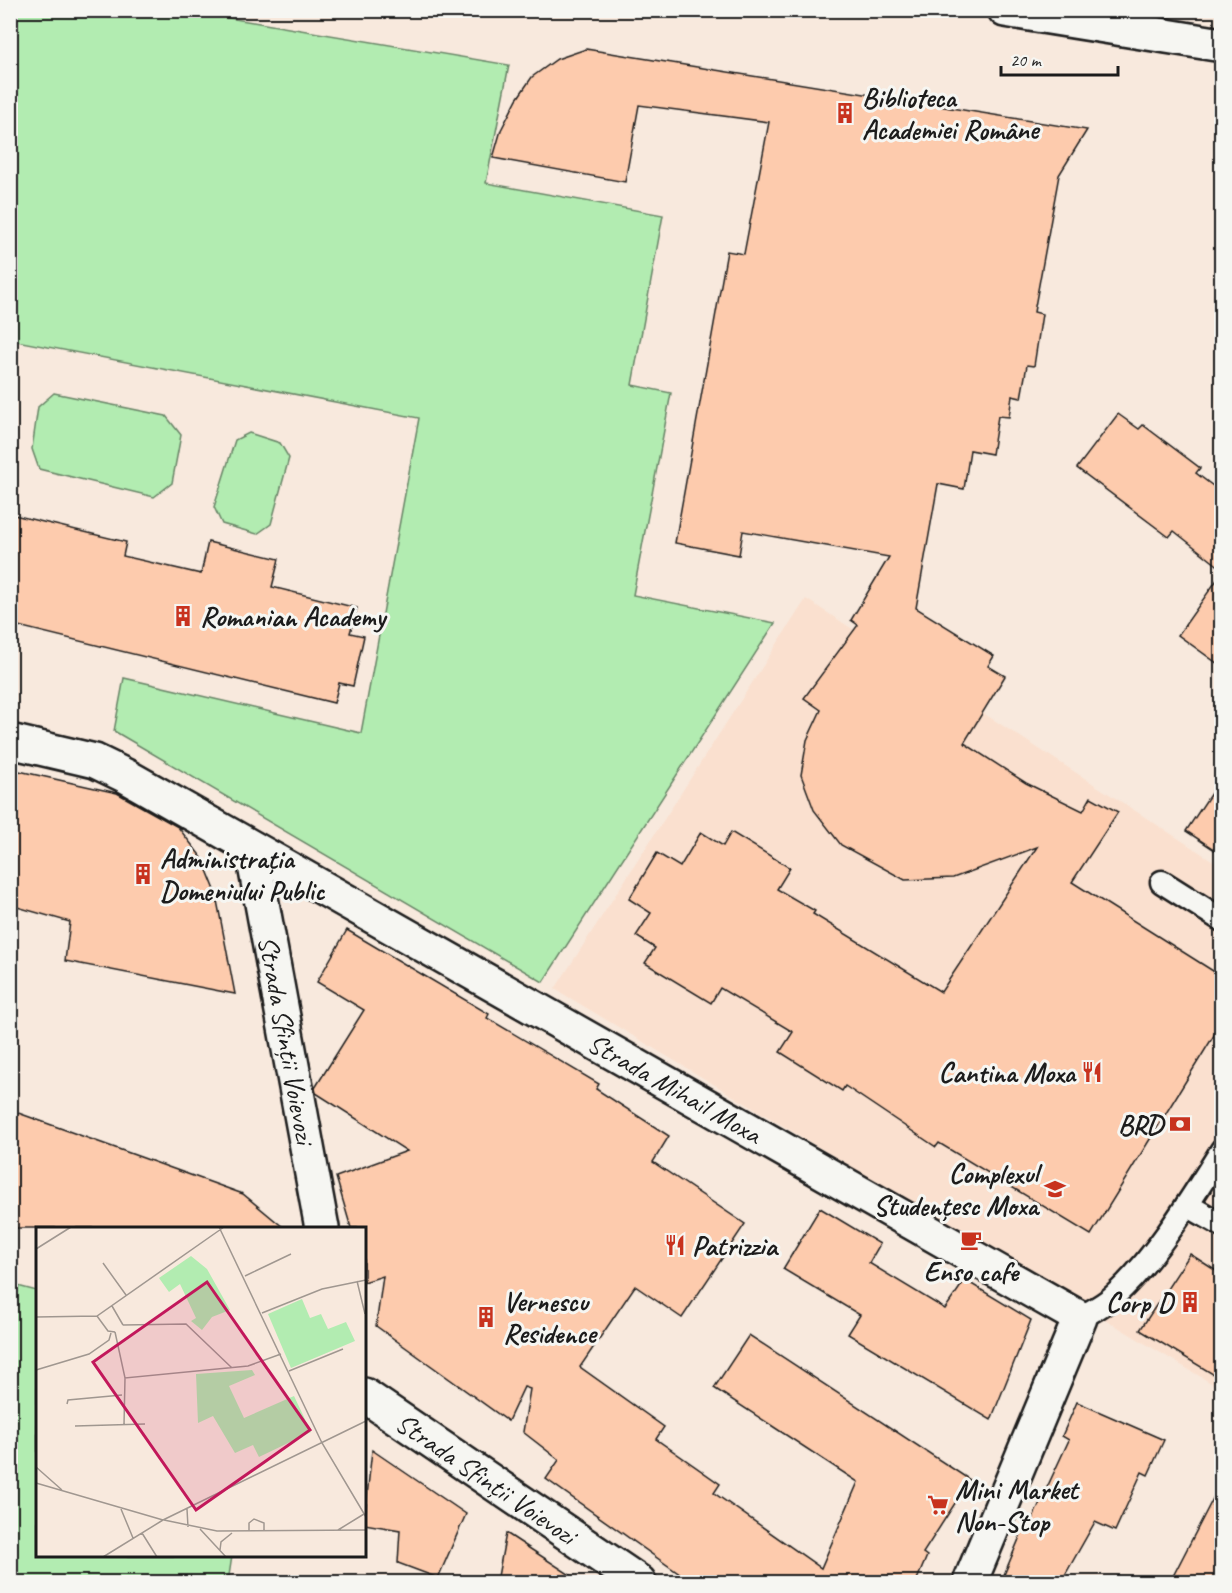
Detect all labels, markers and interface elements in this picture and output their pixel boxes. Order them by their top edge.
scale bar [1001,39,1118,77]
text: 20 m [1010,49,1043,71]
place label: Biblioteca Academiei Române [862,80,1041,147]
building icon: Biblioteca Academiei Române [833,101,857,125]
place label: Romanian Academy [200,599,387,634]
building icon: Romanian Academy [171,604,195,628]
place label: Administrația Domeniului Public [160,841,326,908]
building icon: Administrația Domeniului Public [131,862,155,886]
street label: Strada Sfinții Voievozi [251,933,324,1150]
street label: Strada Mihail Moxa [582,1025,769,1152]
place label: Cantina Moxa [939,1055,1078,1090]
restaurant icon: Cantina Moxa [1080,1060,1104,1084]
place label: BRD [1118,1107,1167,1142]
bank icon: BRD [1168,1112,1192,1136]
place label: Complexul Studențesc Moxa [873,1156,1043,1223]
school or university icon: Complexul Studențesc Moxa [1043,1177,1067,1201]
inset map [36,1227,366,1557]
place label: Patrizzia [692,1228,779,1263]
cafe icon: Enso cafe [959,1228,983,1252]
restaurant icon: Patrizzia [663,1233,687,1257]
place label: Enso cafe [924,1254,1021,1289]
place label: Vernescu Residence [503,1284,598,1351]
place label: Corp D [1106,1285,1176,1320]
building icon: Corp D [1178,1290,1202,1314]
building icon: Vernescu Residence [474,1305,498,1329]
street label: Strada Sfinții Voievozi [389,1404,587,1554]
place label: Mini Market Non-Stop [955,1472,1080,1539]
supermarket icon: Mini Market Non-Stop [926,1493,950,1517]

